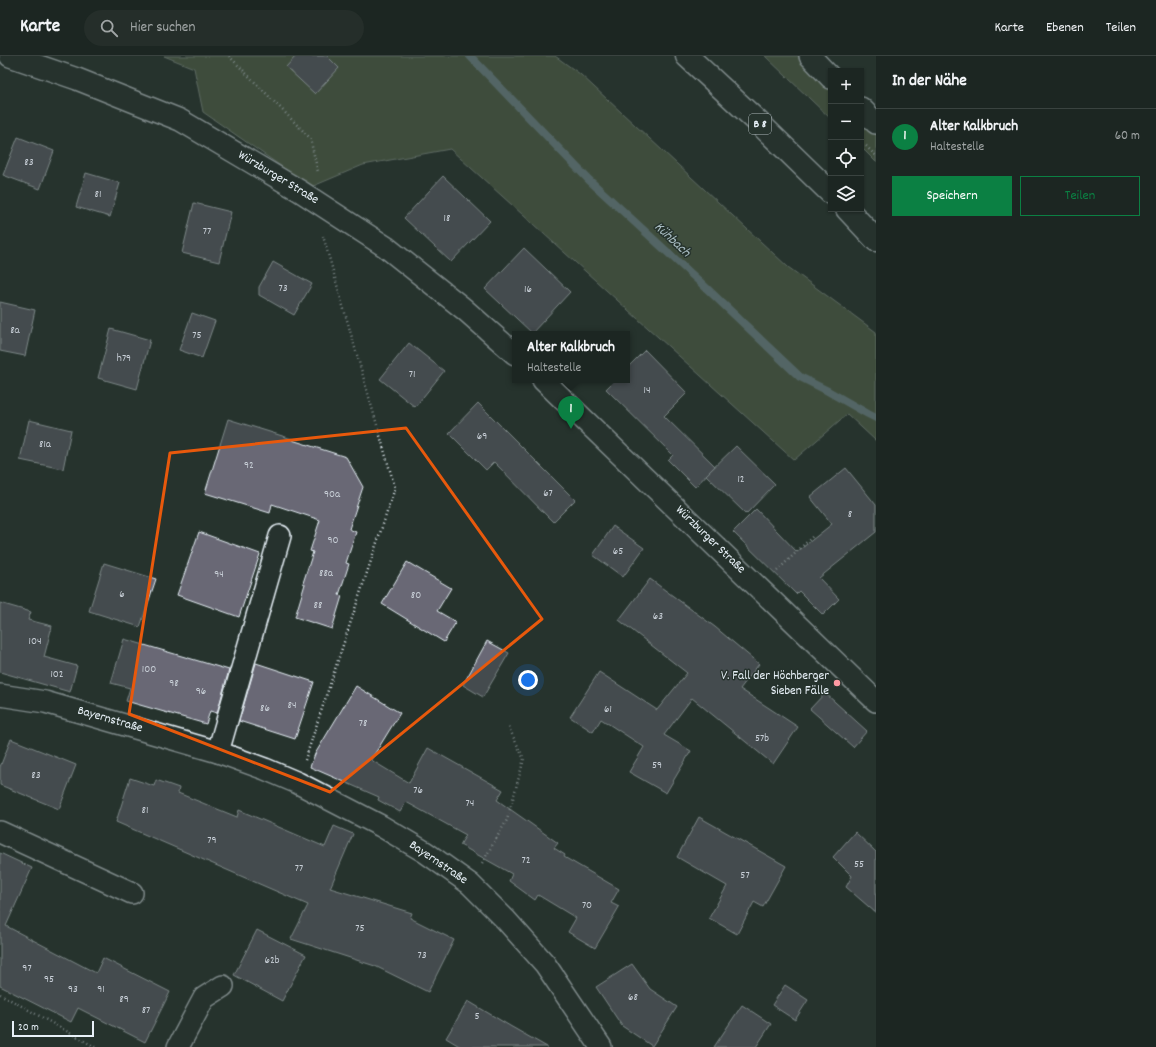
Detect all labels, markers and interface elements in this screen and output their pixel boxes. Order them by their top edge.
search box [84,10,364,46]
text: Karte [20,14,60,41]
icon: search [98,17,120,39]
text: Hier suchen [130,17,195,39]
text: Karte [994,18,1024,38]
text: Ebenen [1046,18,1084,38]
text: Teilen [1106,18,1136,38]
map controls [828,68,864,212]
button: + [828,68,864,104]
text: In der Nähe [892,70,967,94]
button: − [828,104,864,140]
road number: B 8 [749,114,771,134]
text: Alter Kalkbruch [930,116,1018,138]
text: 1 [904,127,906,146]
text: 60 m [1115,127,1140,146]
text: Haltestelle [930,138,984,157]
button: locate [828,140,864,176]
street label: Würzburger Straße [234,146,322,210]
house number: 83 [24,155,34,171]
button: layers [828,176,864,212]
button: Speichern [892,176,1012,216]
button: Teilen [1020,176,1140,216]
house number: 81 [95,187,101,203]
house number: 18 [444,211,450,227]
water label: Kühbach [649,218,695,263]
house number: 77 [203,224,211,240]
house number: 73 [278,281,288,297]
house number: 16 [524,282,532,298]
house number: 8a [10,323,21,339]
house number: 75 [192,328,202,344]
popup [512,331,630,383]
text: Alter Kalkbruch [527,337,615,359]
house number: h79 [117,351,131,367]
text: Haltestelle [527,359,581,378]
house number: 71 [409,367,415,383]
house number: 14 [644,383,650,399]
pin: 1 [558,396,584,429]
house number: 69 [477,429,487,445]
house number: 81a [39,437,52,453]
house number: 92 [244,458,254,474]
house number: 12 [737,472,745,488]
house number: 67 [543,486,553,502]
house number: 90a [324,487,341,503]
street label: Würzburger Straße [671,501,750,579]
house number: 8 [848,507,852,523]
house number: 90 [327,533,339,549]
house number: 65 [613,544,623,560]
house number: 88a [319,566,334,582]
house number: 94 [214,567,224,583]
house number: 6 [119,587,125,603]
house number: 80 [411,588,421,604]
house number: 88 [314,598,322,614]
house number: 63 [653,609,663,625]
house number: 104 [29,634,41,650]
house number: 100 [142,662,156,678]
house number: 102 [50,667,64,683]
place label: V. Fall der Höchberger Sieben Fälle [721,667,829,701]
your location [518,670,538,690]
house number: 98 [169,676,179,692]
marker: V. Fall der Höchberger Sieben Fälle [832,678,842,688]
house number: 96 [196,684,206,700]
house number: 84 [288,698,296,714]
house number: 86 [260,701,270,717]
street label: Bayernstraße [75,702,145,738]
house number: 61 [604,702,612,718]
house number: 78 [359,716,367,732]
house number: 57b [755,731,769,747]
house number: 59 [652,758,662,774]
house number: 83 [31,768,41,784]
house number: 76 [413,783,423,799]
house number: 74 [466,796,474,812]
house number: 81 [142,803,148,819]
house number: 79 [207,833,217,849]
street label: Bayernstraße [405,836,471,890]
house number: 72 [521,853,531,869]
house number: 55 [854,857,864,873]
house number: 77 [295,861,303,877]
house number: 57 [740,868,750,884]
house number: 70 [582,898,592,914]
house number: 75 [355,921,365,937]
house number: 73 [417,948,427,964]
house number: 62b [265,953,280,969]
house number: 97 [22,961,32,977]
house number: 95 [44,972,54,988]
house number: 93 [68,982,78,998]
house number: 91 [97,982,105,998]
house number: 68 [628,990,638,1006]
house number: 89 [119,992,129,1008]
house number: 87 [142,1003,150,1019]
house number: 5 [474,1009,480,1025]
scale bar [12,1019,94,1038]
text: 20 m [18,1020,39,1036]

